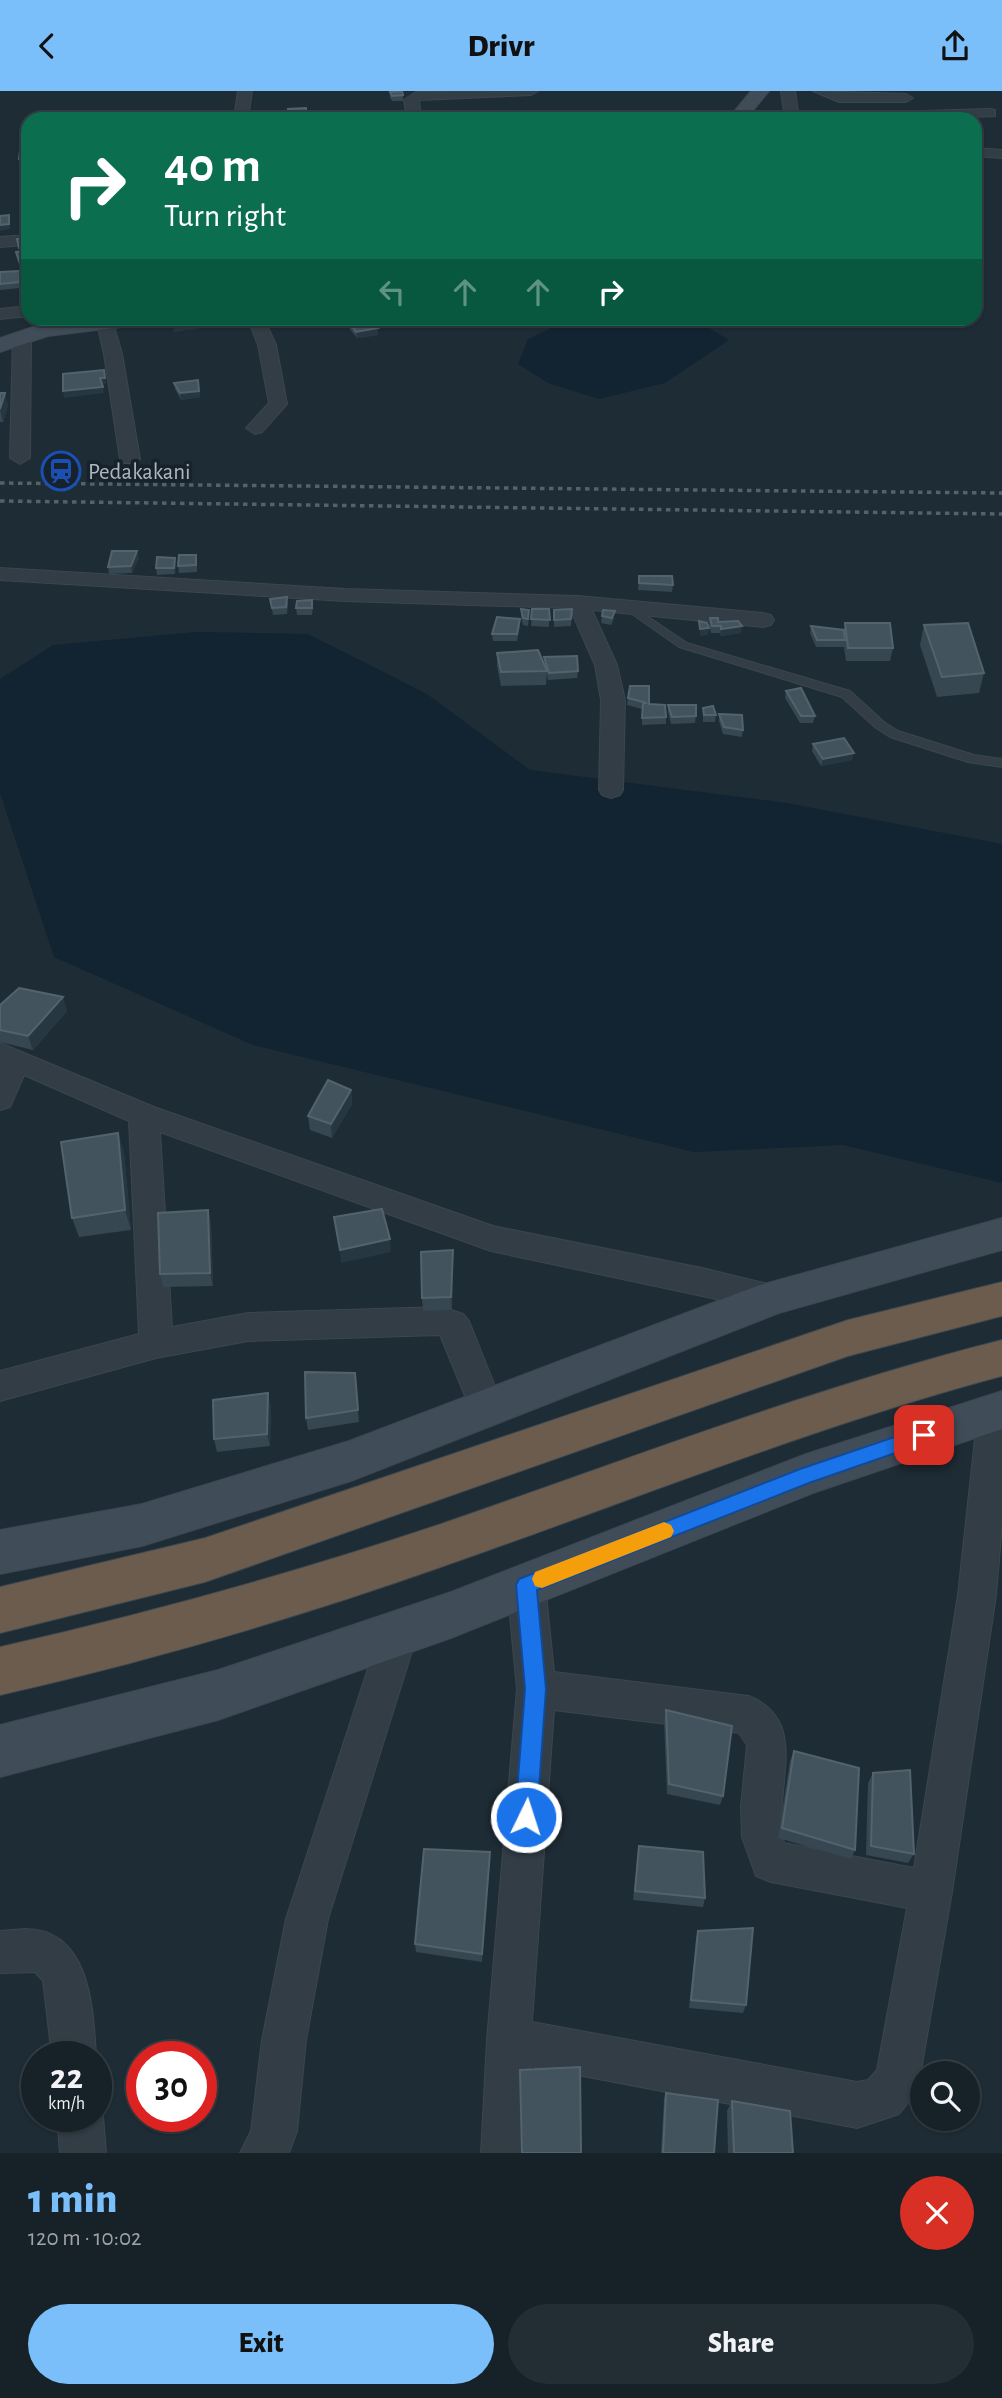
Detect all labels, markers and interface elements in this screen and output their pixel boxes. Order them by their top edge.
icon: back [28,27,66,65]
icon: share [936,27,974,65]
text: Drivr [467,30,535,62]
icon: right [49,140,140,231]
text: 40 m [164,142,261,191]
text: Turn right [164,200,286,232]
icon: left [373,273,411,311]
icon: ahead [446,273,484,311]
icon: ahead [519,273,557,311]
icon: right [592,273,630,311]
station icon: Pedakakani [40,450,82,492]
place label: Pedakakani [88,461,191,484]
pin [894,1405,954,1465]
icon: arrive [905,1416,943,1454]
position arrow [489,1780,563,1854]
speed limit sign: 30 [126,2041,217,2132]
text: 22 [50,2060,83,2095]
map controls [910,2061,980,2131]
button: search [910,2061,980,2131]
text: km/h [48,2095,85,2113]
button: close [900,2176,974,2250]
text: 1 min [28,2178,117,2220]
text: 120 m · 10:02 [28,2227,142,2250]
button: Exit [28,2304,494,2384]
button: Share [508,2304,974,2384]

